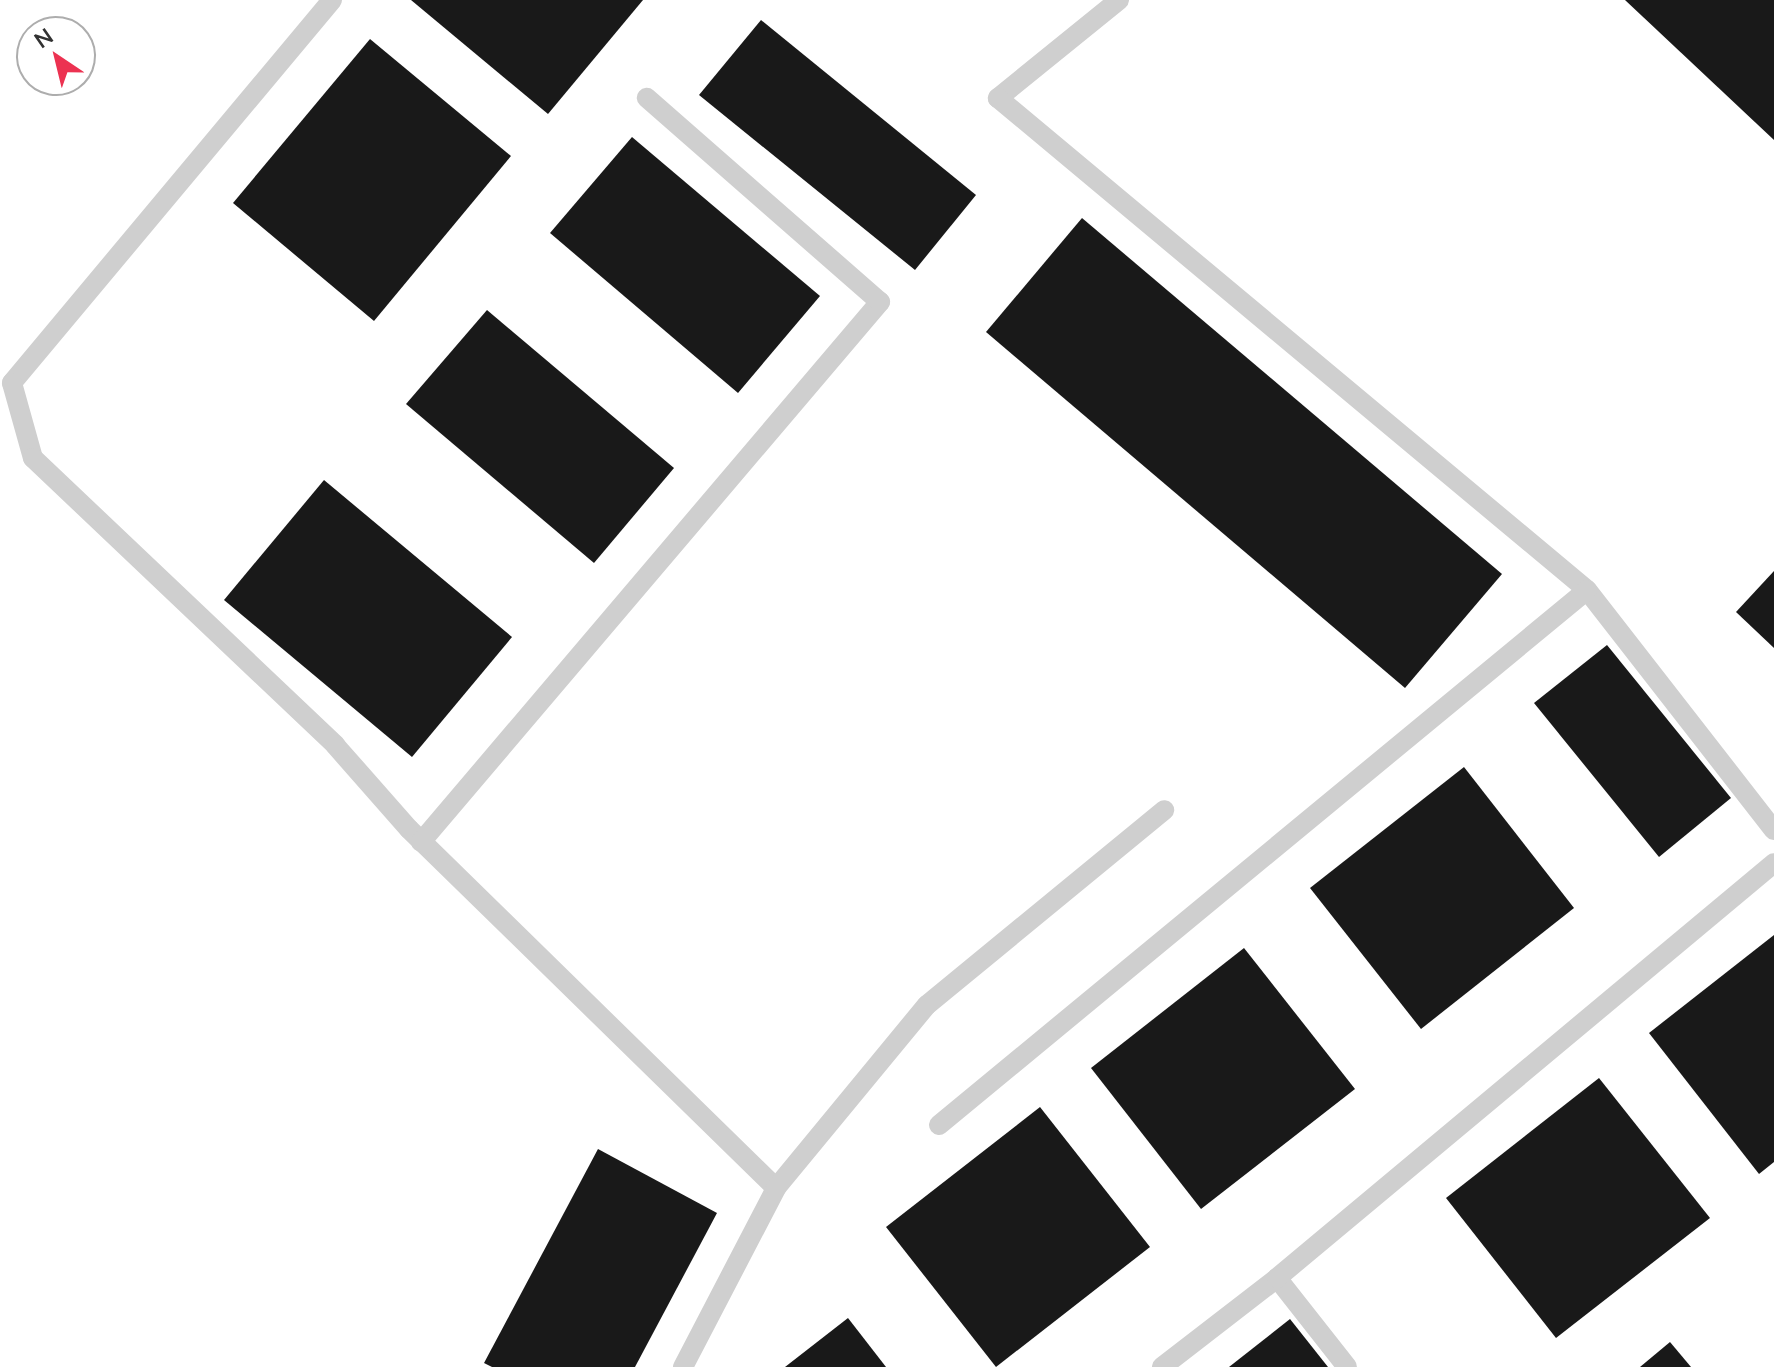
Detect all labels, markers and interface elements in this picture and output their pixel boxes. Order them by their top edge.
north arrow [16,16,96,96]
text: N [29,22,58,54]

